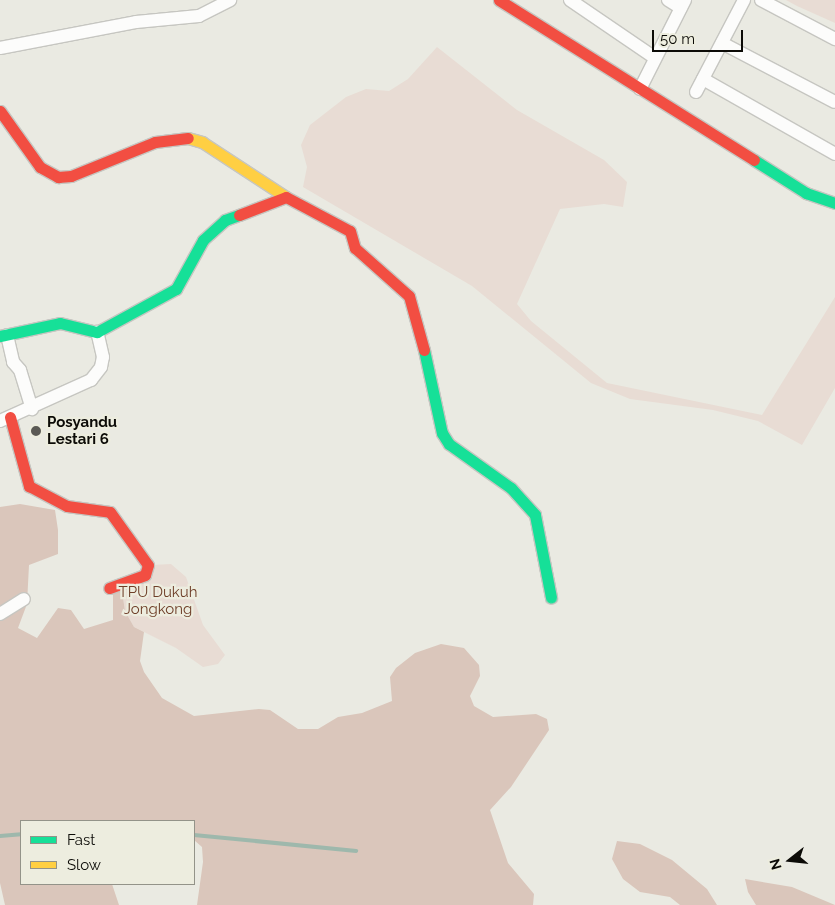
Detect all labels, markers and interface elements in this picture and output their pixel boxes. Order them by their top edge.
scale bar [655,20,746,52]
text: 50 m [660,30,695,48]
place label: Posyandu Lestari 6 [47,413,117,448]
marker: Posyandu Lestari 6 [29,424,43,438]
park label: TPU Dukuh Jongkong [119,583,197,618]
legend [20,820,195,885]
text: Fast [67,831,95,849]
north arrow [765,835,815,885]
text: Slow [67,856,101,874]
text: N [766,857,785,871]

